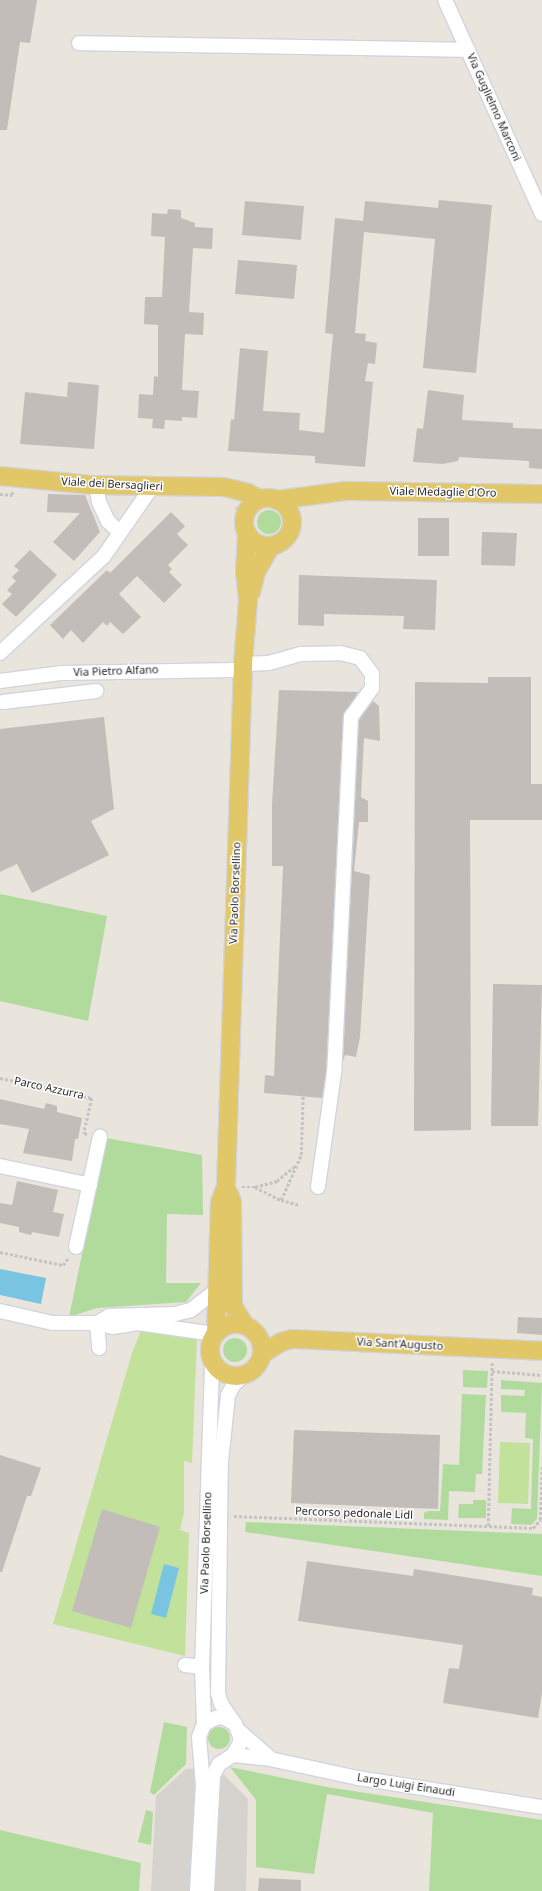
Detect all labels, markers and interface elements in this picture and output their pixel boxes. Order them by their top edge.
street label: Via Guglielmo Marconi [464,51,524,163]
street label: Viale dei Bersaglieri [61,475,163,493]
street label: Viale Medaglie d'Oro [389,484,497,500]
street label: Via Pietro Alfano [73,663,159,679]
street label: Via Paolo Borsellino [227,842,243,944]
street label: Parco Azzurra [13,1074,85,1102]
street label: Via Sant'Augusto [356,1335,444,1353]
street label: Via Paolo Borsellino [198,1492,214,1594]
street label: Percorso pedonale Lidl [295,1504,413,1522]
street label: Largo Luigi Einaudi [356,1771,456,1799]

